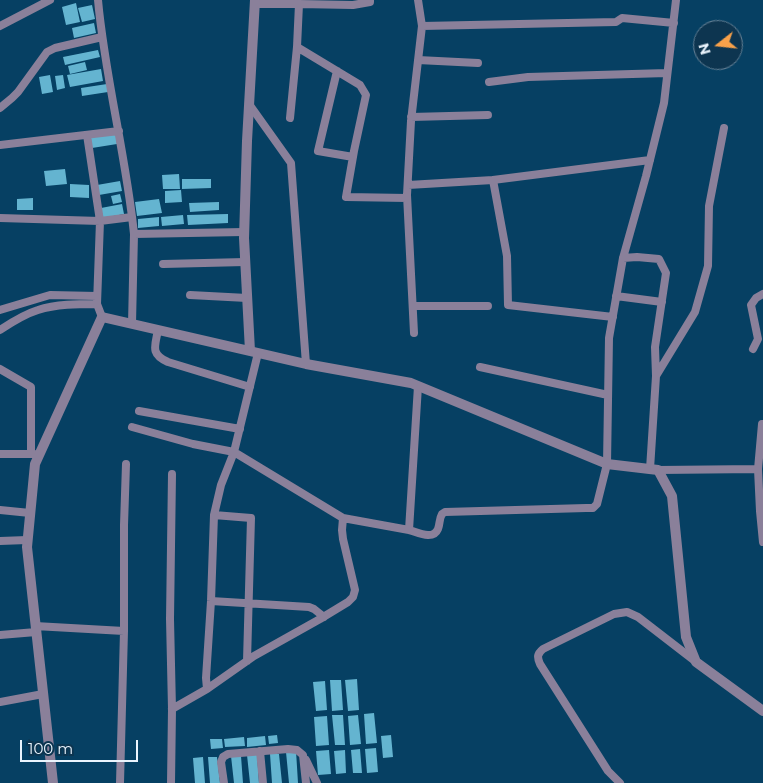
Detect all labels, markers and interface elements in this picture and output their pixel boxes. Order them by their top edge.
north arrow [693,20,743,70]
text: N [694,41,715,57]
scale bar [22,730,140,762]
text: 100 m [28,739,73,758]

